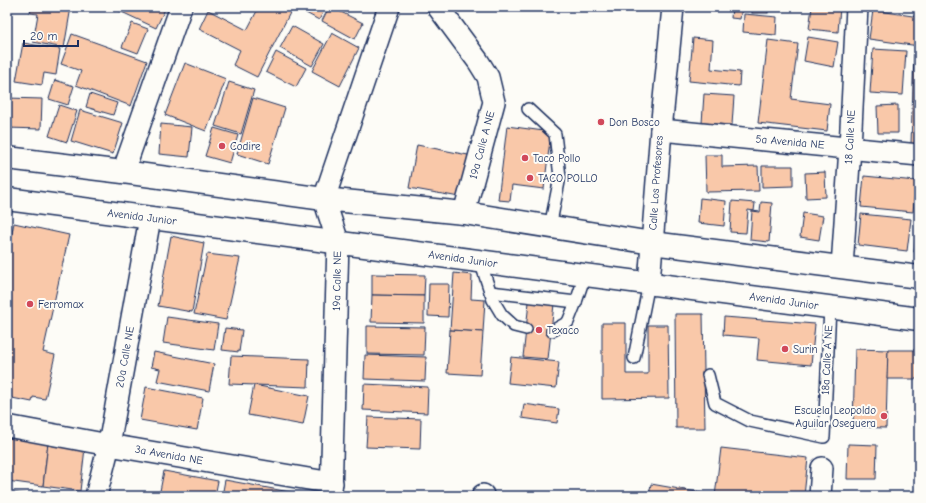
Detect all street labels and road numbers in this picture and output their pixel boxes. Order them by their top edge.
street label: 19a Calle A NE [467,109,497,180]
street label: 18 Calle NE [842,109,858,164]
street label: 5a Avenida NE [755,133,825,152]
street label: Calle Los Profesores [646,135,666,231]
street label: Avenida Junior [107,206,178,228]
street label: Avenida Junior [428,248,499,270]
street label: 19a Calle NE [330,251,344,311]
street label: Avenida Junior [749,290,820,312]
street label: 18a Calle A NE [819,324,835,395]
street label: 20a Calle NE [113,325,137,389]
street label: 3a Avenida NE [134,443,204,467]

